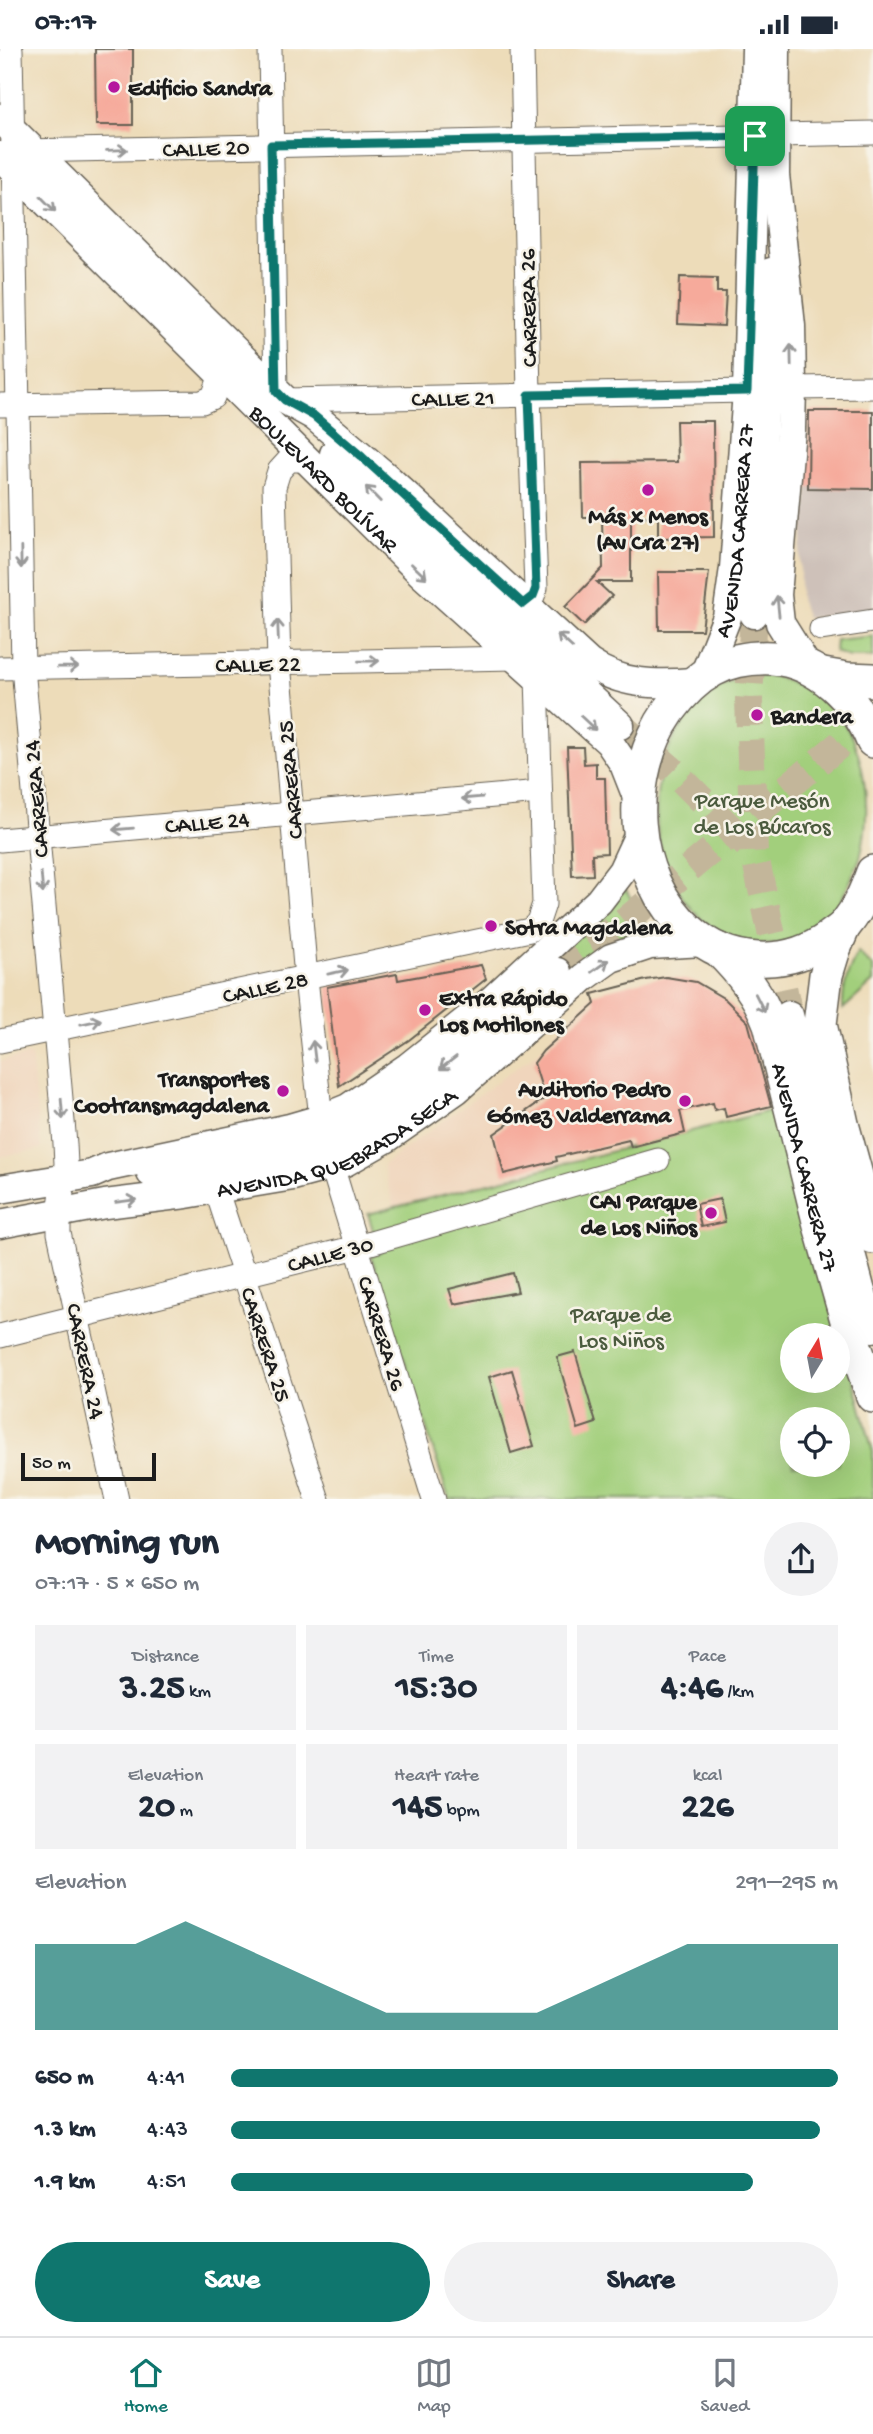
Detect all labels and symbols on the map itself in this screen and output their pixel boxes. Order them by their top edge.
place label: Edificio Sandra [128,77,273,104]
marker: Edificio Sandra [106,79,122,95]
pin [725,106,785,166]
street label: CALLE 20 [162,135,250,166]
one-way arrow [105,143,128,156]
one-way arrow [40,195,57,212]
street label: CARRERA 26 [516,248,545,367]
one-way arrow [785,343,798,366]
street label: CALLE 21 [411,386,495,415]
street label: BOULEVARD BOLÍVAR [241,400,403,560]
street label: AVENIDA CARRERA 27 [710,422,762,642]
marker: Más x Menos (Av Cra 27) [640,482,656,498]
one-way arrow [365,486,382,503]
place label: Más x Menos (Av Cra 27) [588,505,709,558]
one-way arrow [15,546,28,569]
one-way arrow [410,562,427,579]
one-way arrow [771,595,784,618]
one-way arrow [272,618,285,641]
one-way arrow [556,633,574,649]
street label: CALLE 22 [215,652,301,681]
one-way arrow [357,654,380,668]
one-way arrow [56,660,79,673]
place label: Bandera [770,705,854,732]
marker: Bandera [749,707,765,723]
one-way arrow [579,715,597,731]
street label: CARRERA 25 [274,719,311,840]
street label: CARRERA 24 [20,739,57,858]
park label: Parque Mesón de Los Búcaros [694,789,831,842]
one-way arrow [461,792,484,805]
street label: CALLE 24 [164,807,251,842]
one-way arrow [112,823,135,836]
one-way arrow [36,871,49,894]
place label: Sotra Magdalena [505,916,673,943]
marker: Sotra Magdalena [483,918,499,934]
one-way arrow [590,958,609,973]
one-way arrow [326,964,349,978]
street label: CALLE 28 [221,967,311,1012]
place label: Extra Rápido Los Motilones [439,987,568,1040]
one-way arrow [754,992,768,1013]
marker: Extra Rápido Los Motilones [417,1002,433,1018]
one-way arrow [79,1015,102,1029]
one-way arrow [308,1041,321,1063]
one-way arrow [440,1056,458,1071]
street label: AVENIDA CARRERA 27 [763,1061,843,1276]
place label: Transportes Cootransmagdalena [74,1068,271,1121]
place label: Auditorio Pedro Gómez Valderrama [487,1078,672,1131]
street label: AVENIDA QUEBRADA SECA [215,1083,465,1206]
marker: Transportes Cootransmagdalena [275,1083,291,1099]
marker: Auditorio Pedro Gómez Valderrama [677,1093,693,1109]
one-way arrow [56,1098,69,1120]
place label: CAI Parque de Los Niños [581,1190,699,1243]
one-way arrow [114,1195,137,1208]
marker: CAI Parque de Los Niños [703,1205,719,1221]
street label: CALLE 30 [285,1232,377,1281]
street label: CARRERA 26 [349,1273,410,1395]
street label: CARRERA 25 [232,1284,295,1406]
street label: CARRERA 24 [58,1301,109,1422]
park label: Parque de Los Niños [570,1303,673,1356]
north arrow [780,1323,850,1393]
scale bar [21,1451,156,1482]

